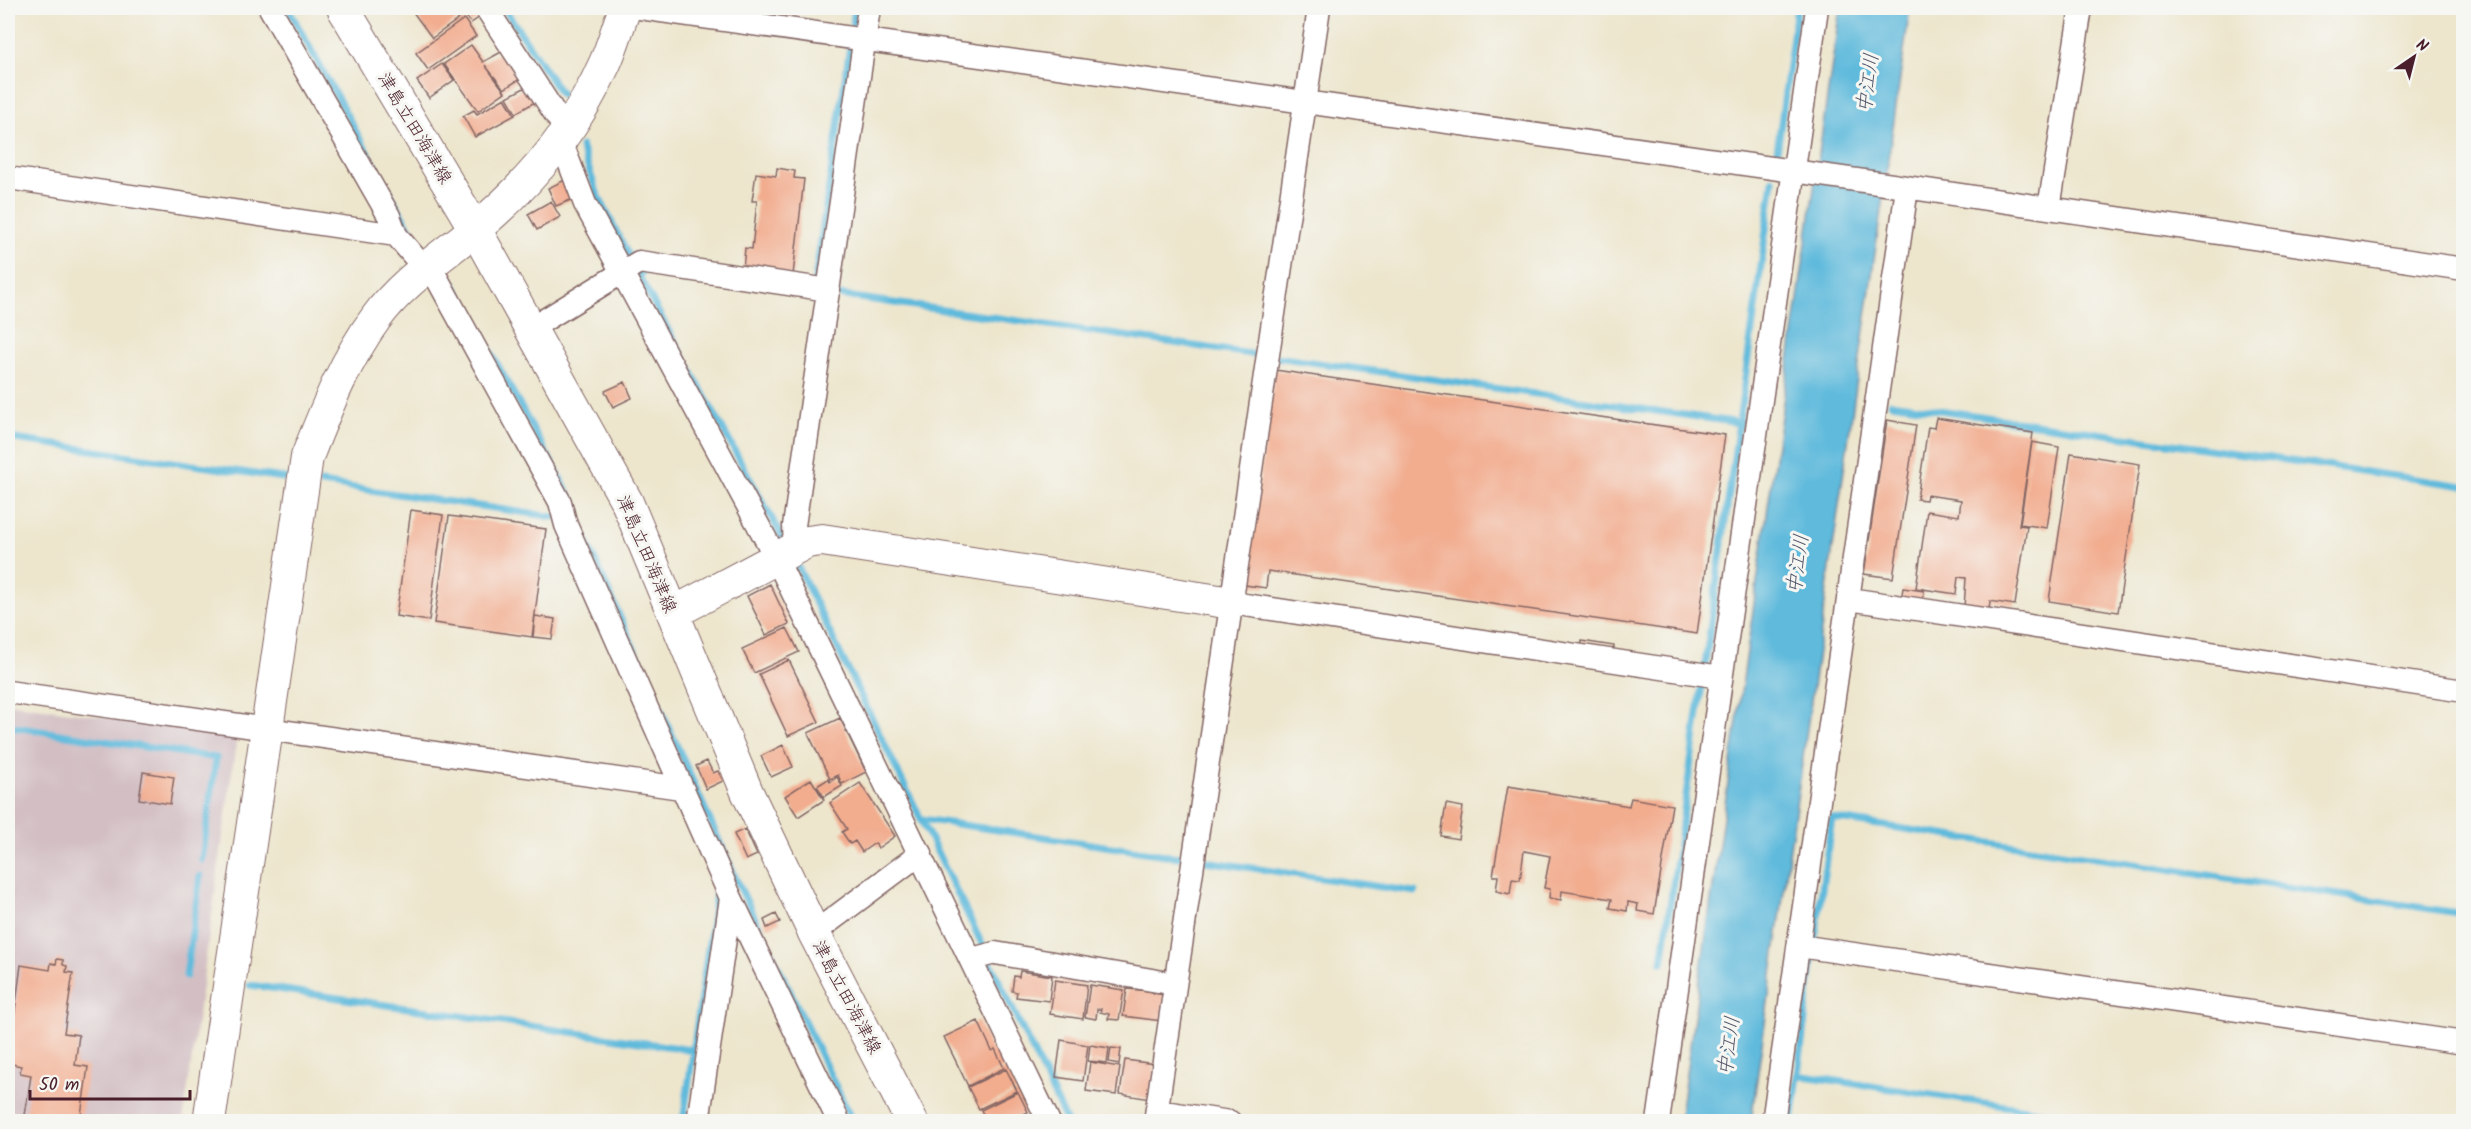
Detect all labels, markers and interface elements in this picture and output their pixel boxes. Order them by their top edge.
north arrow [2384,27,2444,87]
text: N [2410,33,2433,59]
water label: 中江川 [1849,51,1889,115]
street label: 津島立田海津線 [369,67,459,190]
street label: 津島立田海津線 [608,491,684,618]
water label: 中江川 [1779,532,1819,596]
street label: 津島立田海津線 [803,935,888,1060]
water label: 中江川 [1710,1014,1750,1078]
scale bar [30,1063,190,1101]
text: 50 m [39,1071,79,1100]

